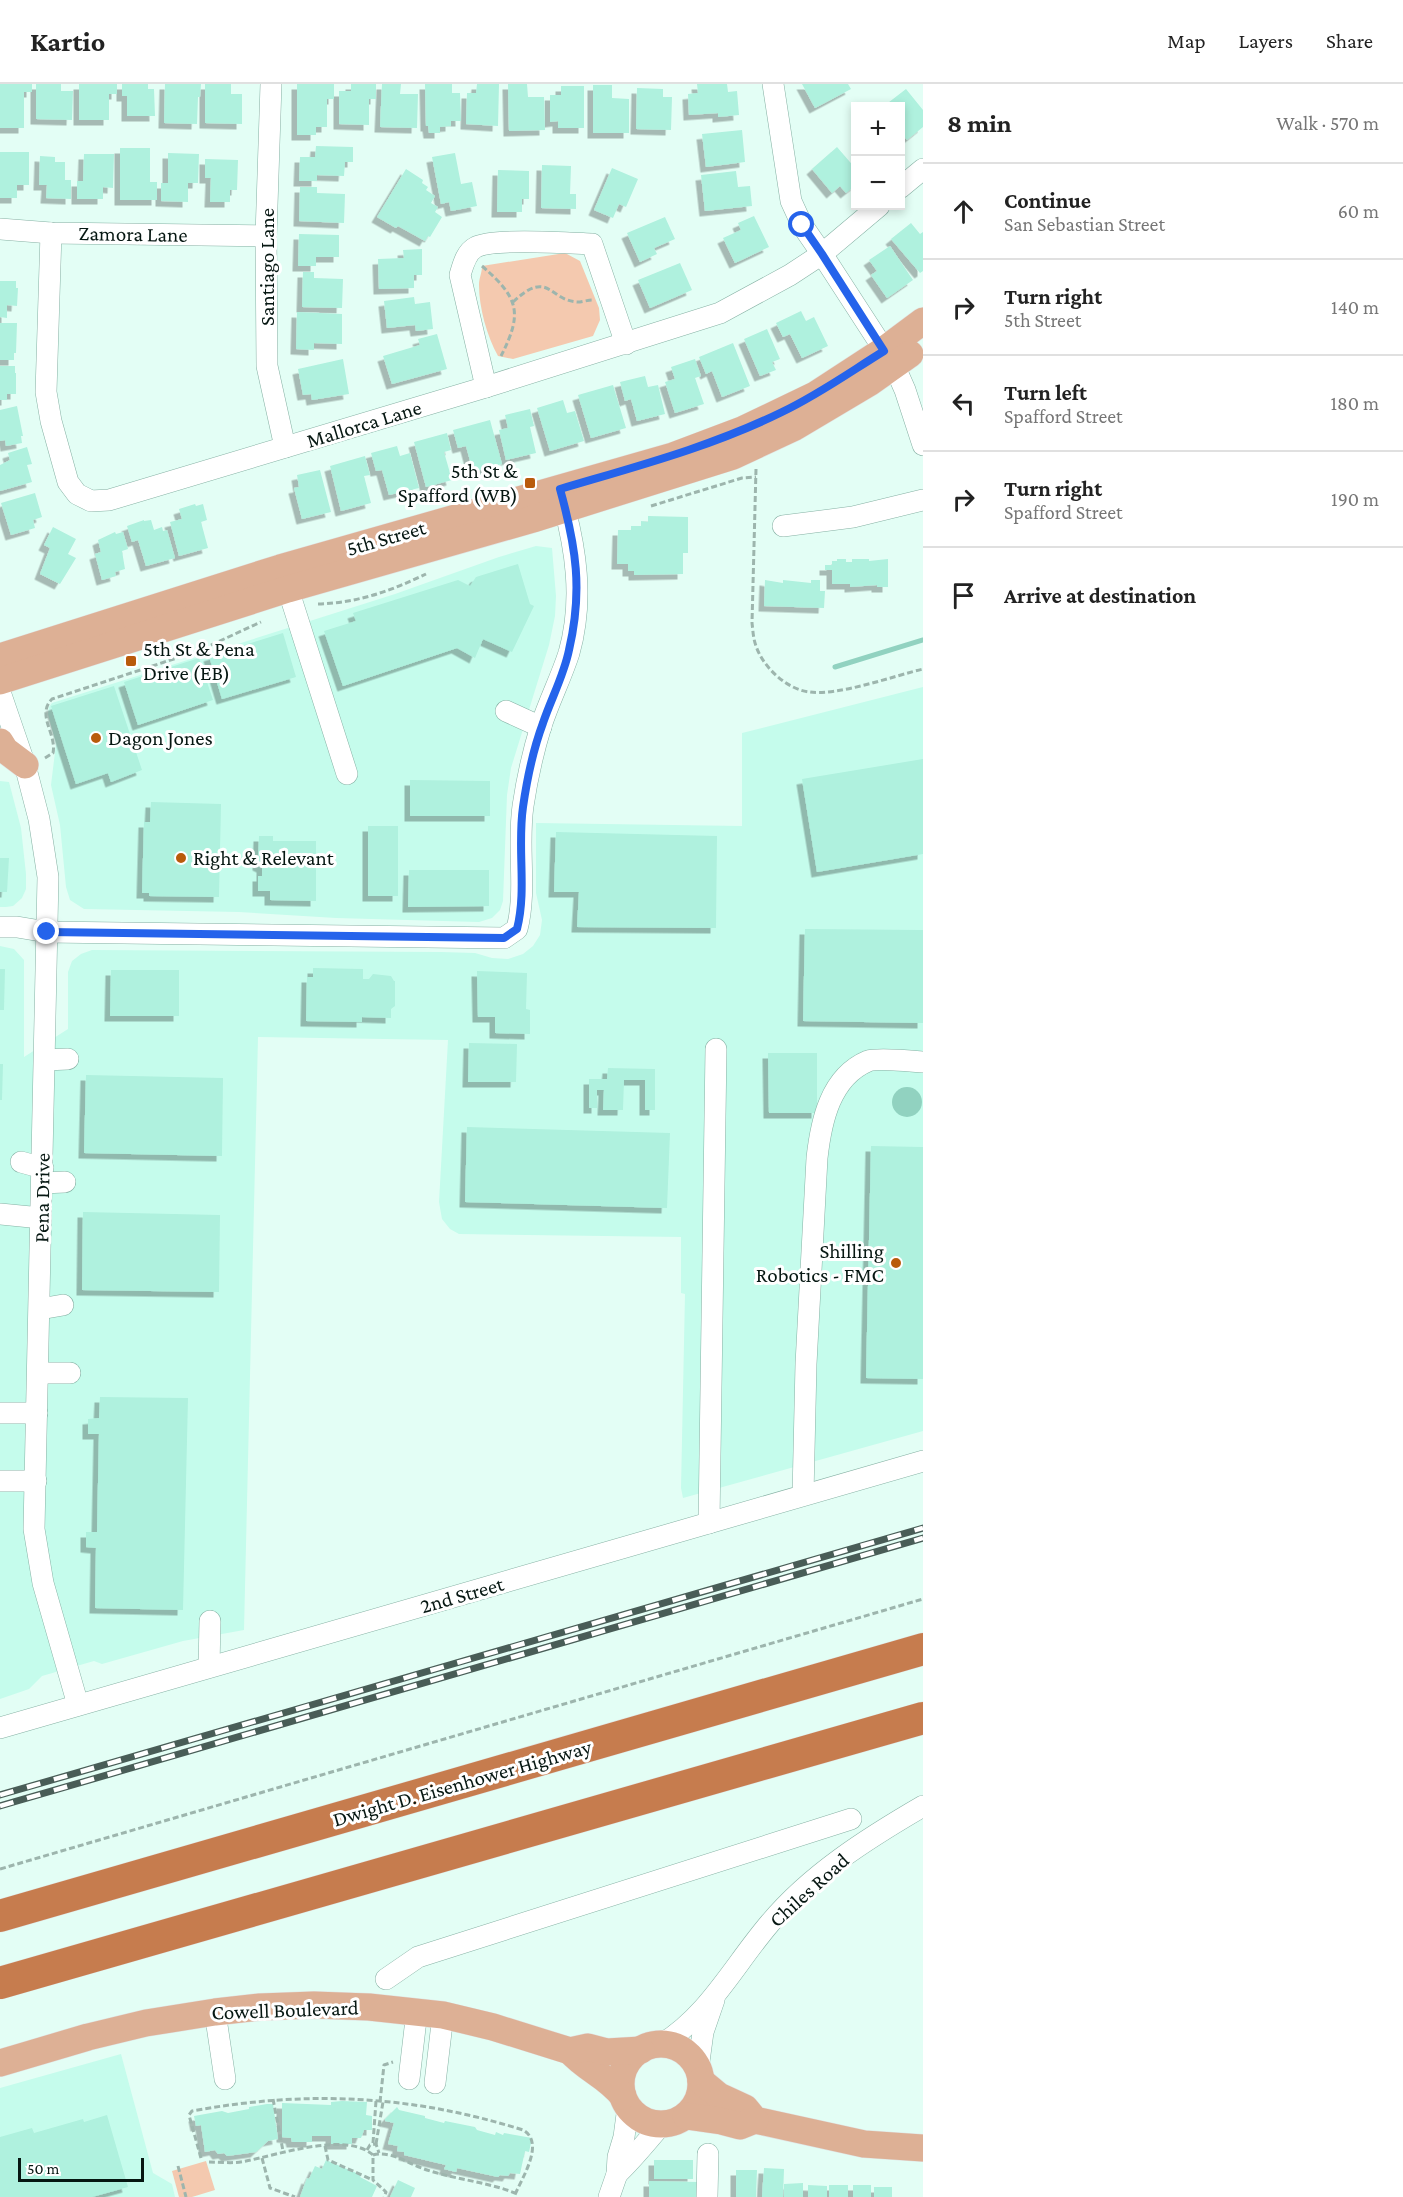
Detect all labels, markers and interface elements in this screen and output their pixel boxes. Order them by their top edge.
text: Kartio [30,26,105,57]
text: Map [1167,29,1206,53]
text: Layers [1239,29,1293,53]
text: Share [1326,29,1373,53]
map controls [851,102,905,210]
button: + [851,102,905,156]
text: 8 min [947,109,1012,138]
text: Walk · 570 m [1276,112,1379,134]
button: − [851,156,905,210]
text: Continue [1004,188,1091,213]
icon: ahead [947,195,980,228]
text: 60 m [1338,200,1379,222]
street label: Santiago Lane [255,208,279,326]
route start [788,211,814,237]
text: San Sebastian Street [1004,213,1165,235]
street label: Zamora Lane [78,221,188,247]
text: Turn right [1004,284,1102,309]
icon: right [947,291,980,324]
text: 140 m [1331,296,1379,318]
text: 5th Street [1004,309,1081,331]
text: Turn left [1004,380,1087,405]
icon: left [947,387,980,420]
text: 180 m [1330,392,1379,414]
street label: Mallorca Lane [304,395,424,453]
text: Spafford Street [1004,405,1123,427]
place label: 5th St & Spafford (WB) [398,459,518,507]
marker: 5th St & Spafford (WB) [523,476,537,490]
text: Turn right [1004,476,1102,501]
icon: right [947,483,980,516]
text: 190 m [1331,488,1379,510]
text: Spafford Street [1004,501,1123,523]
street label: 5th Street [344,515,429,561]
icon: arrive [947,579,980,612]
text: Arrive at destination [1004,583,1196,608]
place label: 5th St & Pena Drive (EB) [143,637,255,685]
marker: 5th St & Pena Drive (EB) [124,654,138,668]
place label: Dagon Jones [108,726,213,750]
marker: Dagon Jones [89,731,103,745]
place label: Right & Relevant [193,846,335,870]
marker: Right & Relevant [174,851,188,865]
route end [33,918,59,944]
street label: Pena Drive [29,1153,55,1243]
place label: Shilling Robotics - FMC [756,1239,884,1287]
marker: Shilling Robotics - FMC [889,1256,903,1270]
street label: 2nd Street [418,1571,507,1618]
street label: Dwight D. Eisenhower Highway [330,1734,594,1831]
street label: Chiles Road [764,1848,854,1932]
street label: Cowell Boulevard [211,1995,359,2025]
scale bar [18,2155,144,2182]
text: 50 m [27,2160,59,2177]

